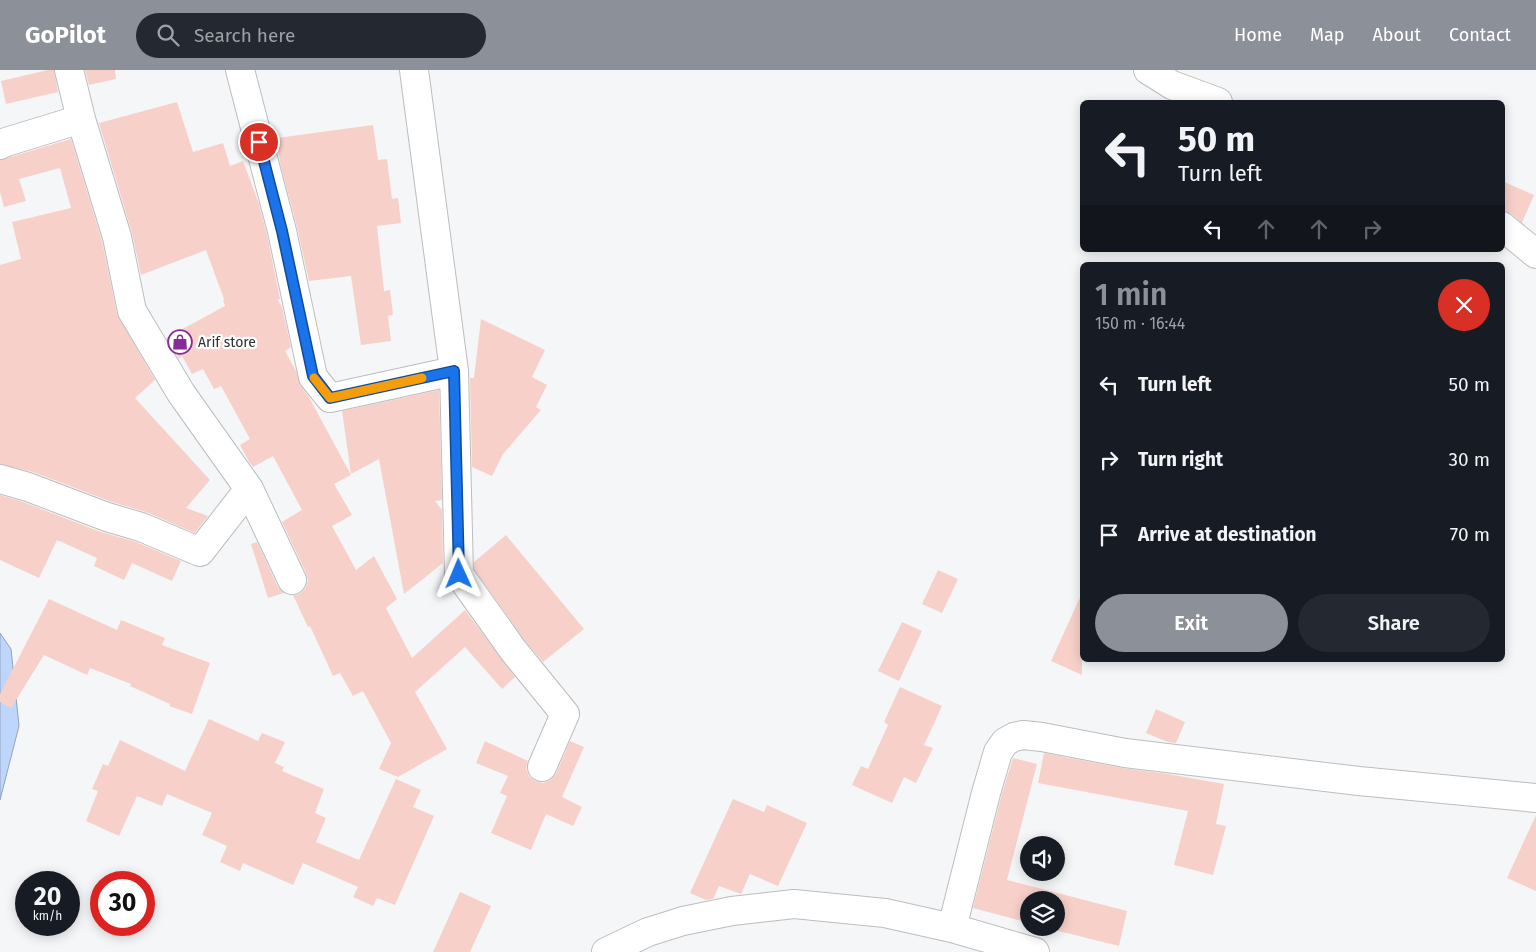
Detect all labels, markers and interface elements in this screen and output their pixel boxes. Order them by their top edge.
search box [136,13,486,58]
text: GoPilot [25,21,106,49]
icon: search [154,21,182,49]
text: Search here [194,24,295,47]
text: Home [1234,24,1282,46]
text: Map [1310,24,1344,46]
text: About [1372,24,1421,46]
text: Contact [1449,24,1511,46]
text: 50 m [1178,118,1255,160]
icon: left [1095,120,1160,185]
pin [238,121,280,163]
icon: arrive [245,128,273,156]
text: Turn left [1178,160,1262,187]
icon: left [1199,215,1227,243]
icon: ahead [1252,215,1280,243]
icon: ahead [1305,215,1333,243]
icon: right [1358,215,1386,243]
text: 1 min [1095,277,1167,313]
button: close [1438,279,1490,331]
text: 150 m · 16:44 [1095,314,1185,333]
shop icon: Arif store [167,329,193,355]
place label: Arif store [198,334,256,351]
icon: left [1095,371,1123,399]
text: Turn left [1138,373,1212,396]
text: 50 m [1449,373,1490,396]
icon: right [1095,446,1123,474]
text: Turn right [1138,448,1223,471]
text: 30 m [1449,448,1490,471]
icon: arrive [1095,521,1123,549]
text: Arrive at destination [1138,523,1317,546]
text: 70 m [1450,523,1490,546]
position arrow [432,547,484,599]
button: Exit [1095,594,1288,652]
button: Share [1298,594,1490,652]
map controls [1020,836,1065,936]
button: sound [1020,836,1065,881]
speed limit sign: 30 [90,871,155,936]
text: 20 [34,882,61,912]
button: layers [1020,891,1065,936]
text: km/h [33,909,62,923]

